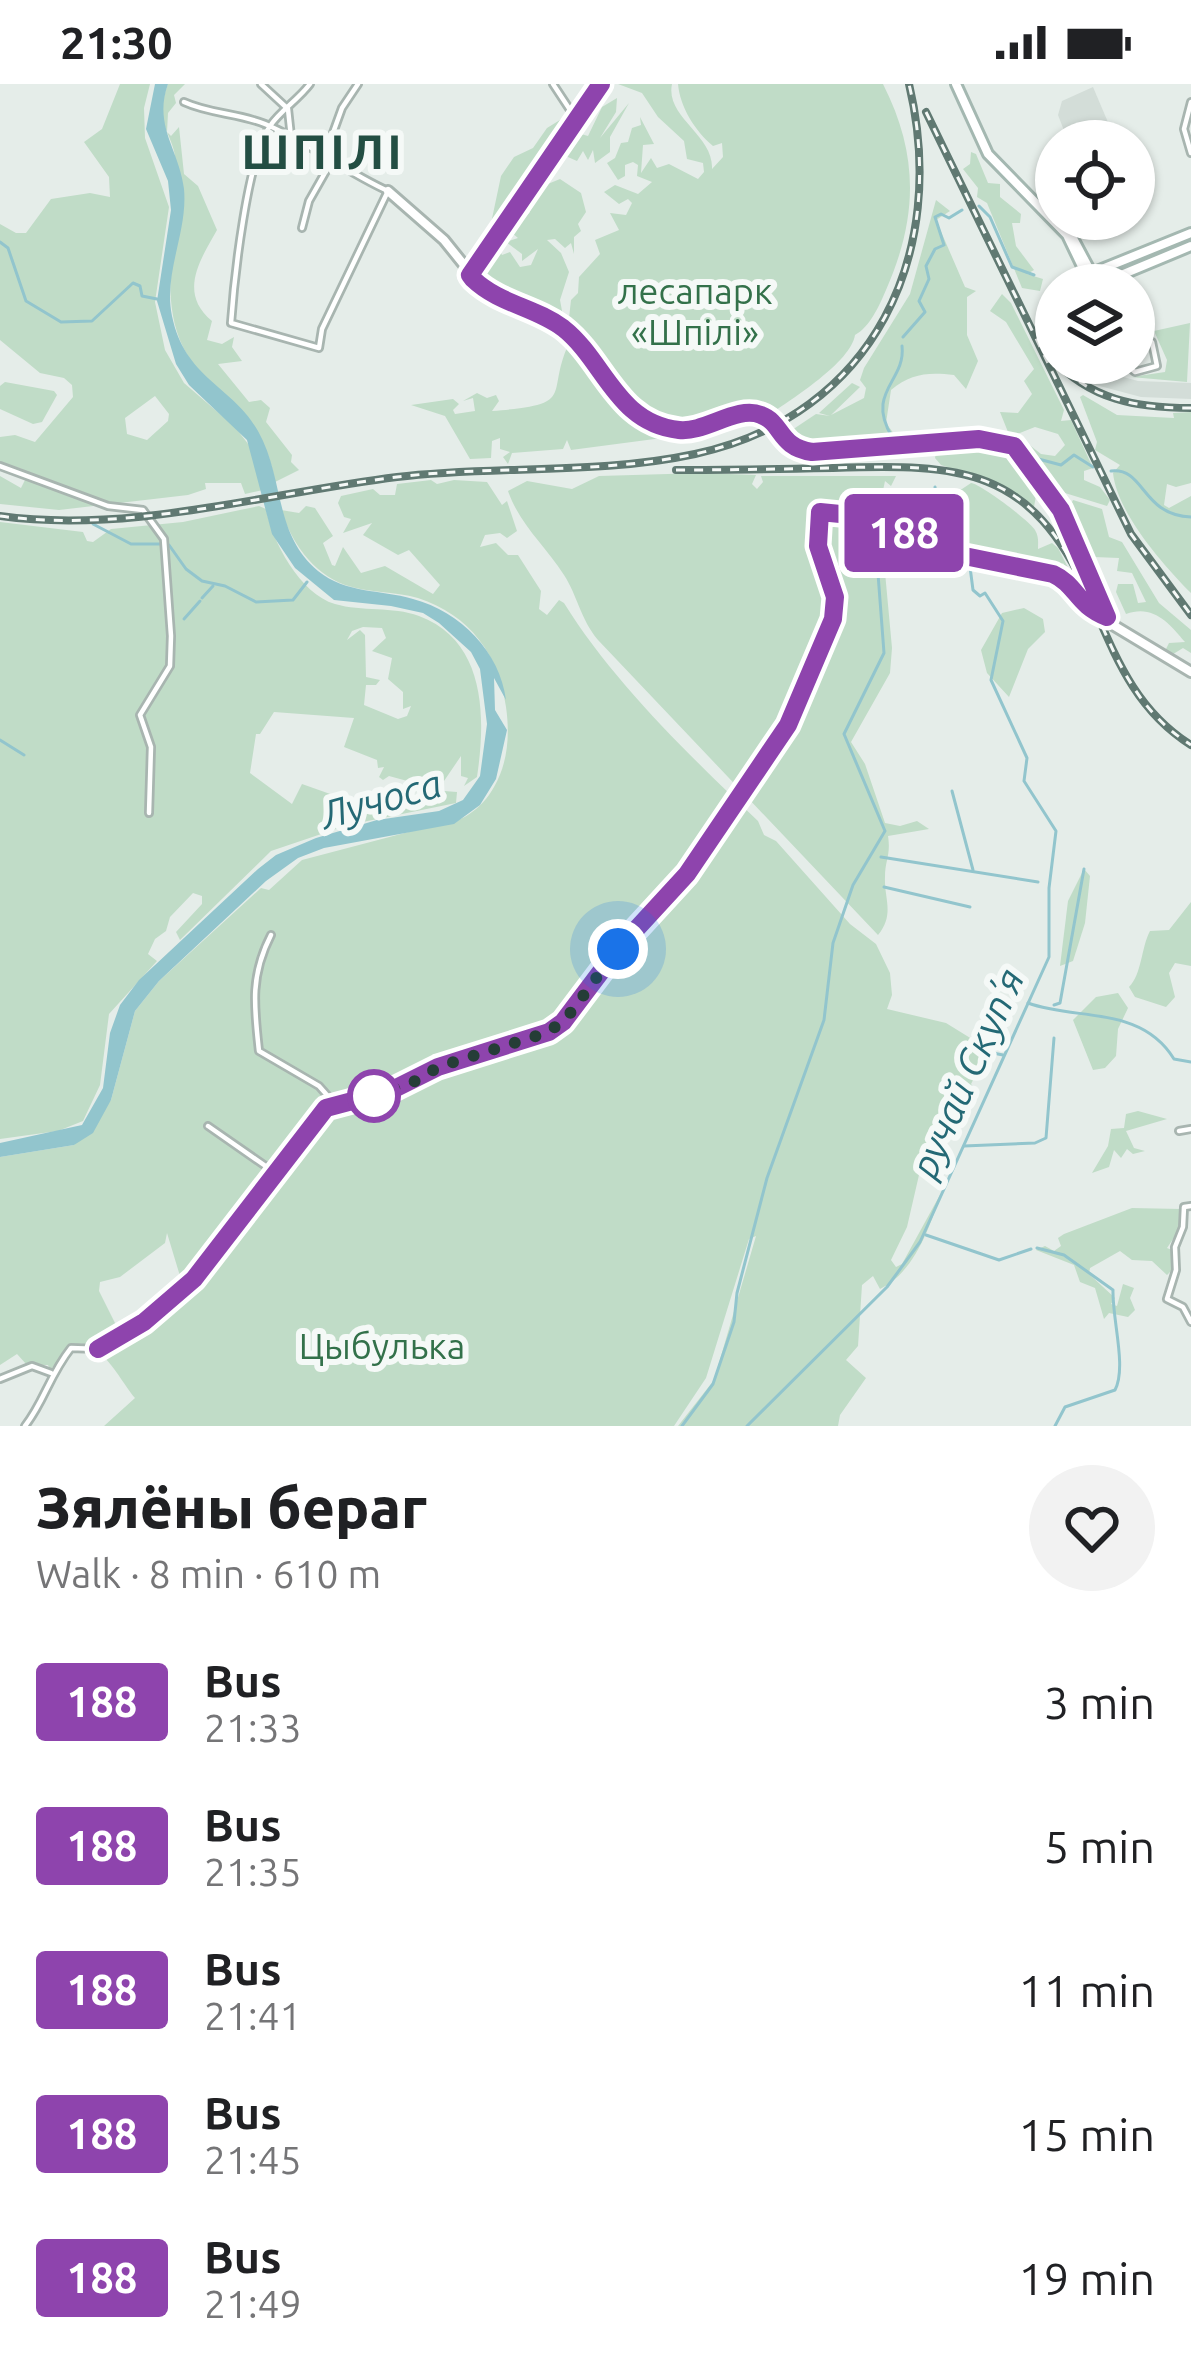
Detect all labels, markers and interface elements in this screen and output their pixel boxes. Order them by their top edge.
text: 21:30 [60,17,173,68]
map controls [1035,120,1155,384]
button: locate [1035,120,1155,240]
district label: ШПІЛІ [241,124,405,178]
button: layers [1035,264,1155,384]
park label: лесапарк «Шпілі» [618,270,772,352]
line badge: 188 [835,494,973,572]
text: 188 [868,509,940,556]
water label: Лучоса [314,761,446,837]
your location [588,919,648,979]
water label: ручай Скупʼя [901,962,1032,1184]
unlabelled marker [349,1071,399,1121]
park label: Цыбулька [299,1325,465,1366]
button: heart [1029,1465,1155,1591]
text: Зялёны бераг [36,1475,427,1539]
text: Walk · 8 min · 610 m [36,1552,381,1595]
text: Bus [204,1655,281,1706]
text: 3 min [1044,1677,1155,1728]
text: 188 [66,1678,138,1725]
text: 21:33 [204,1706,302,1749]
text: Bus [204,1799,281,1850]
text: 5 min [1044,1821,1155,1872]
text: 188 [66,1822,138,1869]
text: 21:35 [204,1850,302,1893]
text: Bus [204,1943,281,1994]
text: 11 min [1018,1965,1155,2016]
text: 188 [66,1966,138,2013]
text: 21:41 [204,1994,302,2037]
text: Bus [204,2087,281,2138]
text: 15 min [1018,2109,1155,2160]
text: 188 [66,2110,138,2157]
text: 21:45 [204,2138,302,2181]
text: Bus [204,2231,281,2282]
text: 19 min [1018,2253,1155,2304]
text: 188 [66,2254,138,2301]
text: 21:49 [204,2282,302,2325]

